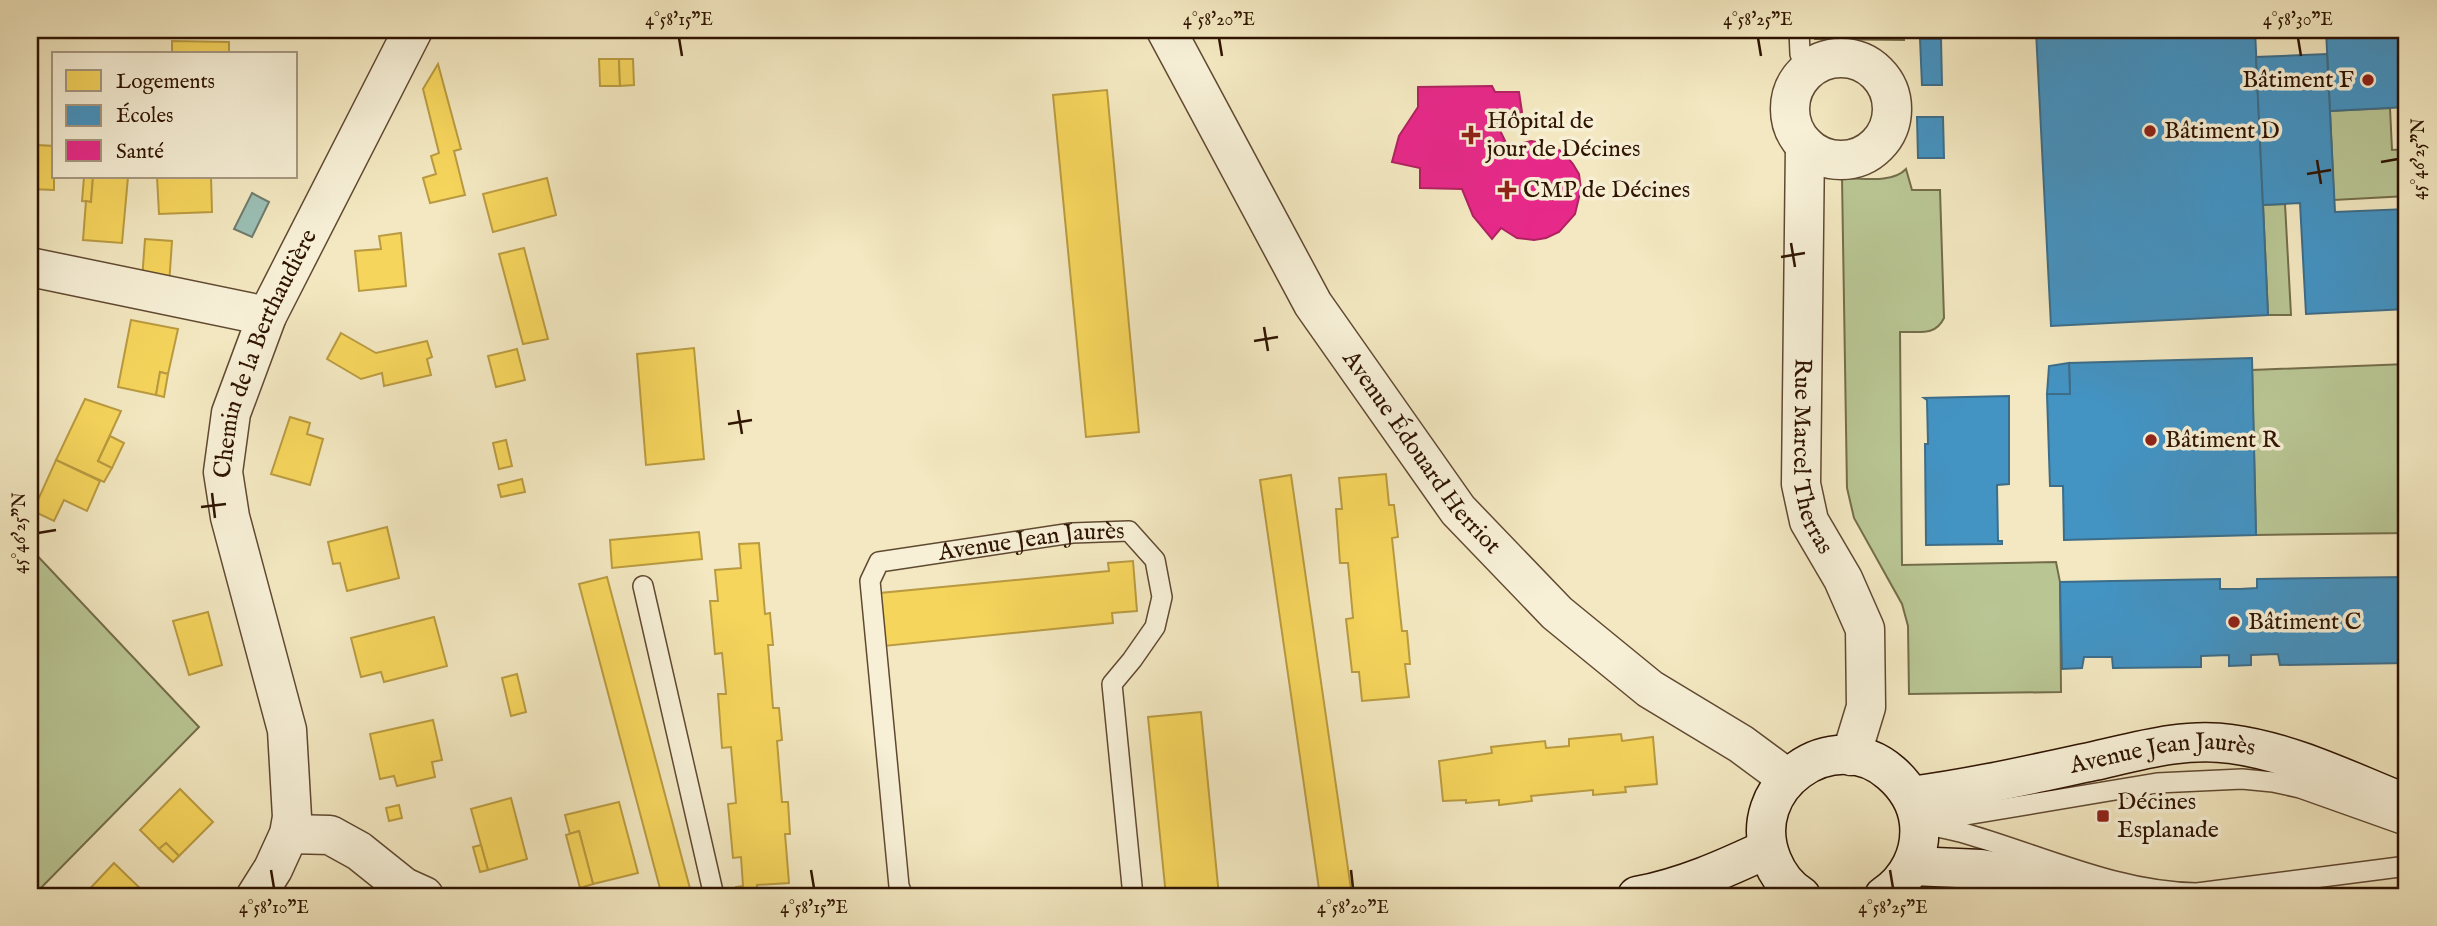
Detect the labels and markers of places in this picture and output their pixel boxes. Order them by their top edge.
place label: Bâtiment F [2242,65,2354,96]
marker: Bâtiment F [2360,72,2376,88]
place label: Hôpital de jour de Décines [1485,106,1640,165]
place label: Bâtiment D [2164,116,2280,147]
marker: Bâtiment D [2142,123,2158,139]
marker: Hôpital de jour de Décines [1461,125,1481,145]
place label: CMP de Décines [1523,175,1690,206]
marker: CMP de Décines [1497,180,1517,200]
place label: Bâtiment R [2165,425,2281,456]
marker: Bâtiment R [2143,432,2159,448]
place label: Bâtiment C [2248,607,2362,638]
marker: Bâtiment C [2226,614,2242,630]
place label: Décines Esplanade [2117,787,2219,846]
marker: Décines Esplanade [2095,808,2111,824]

